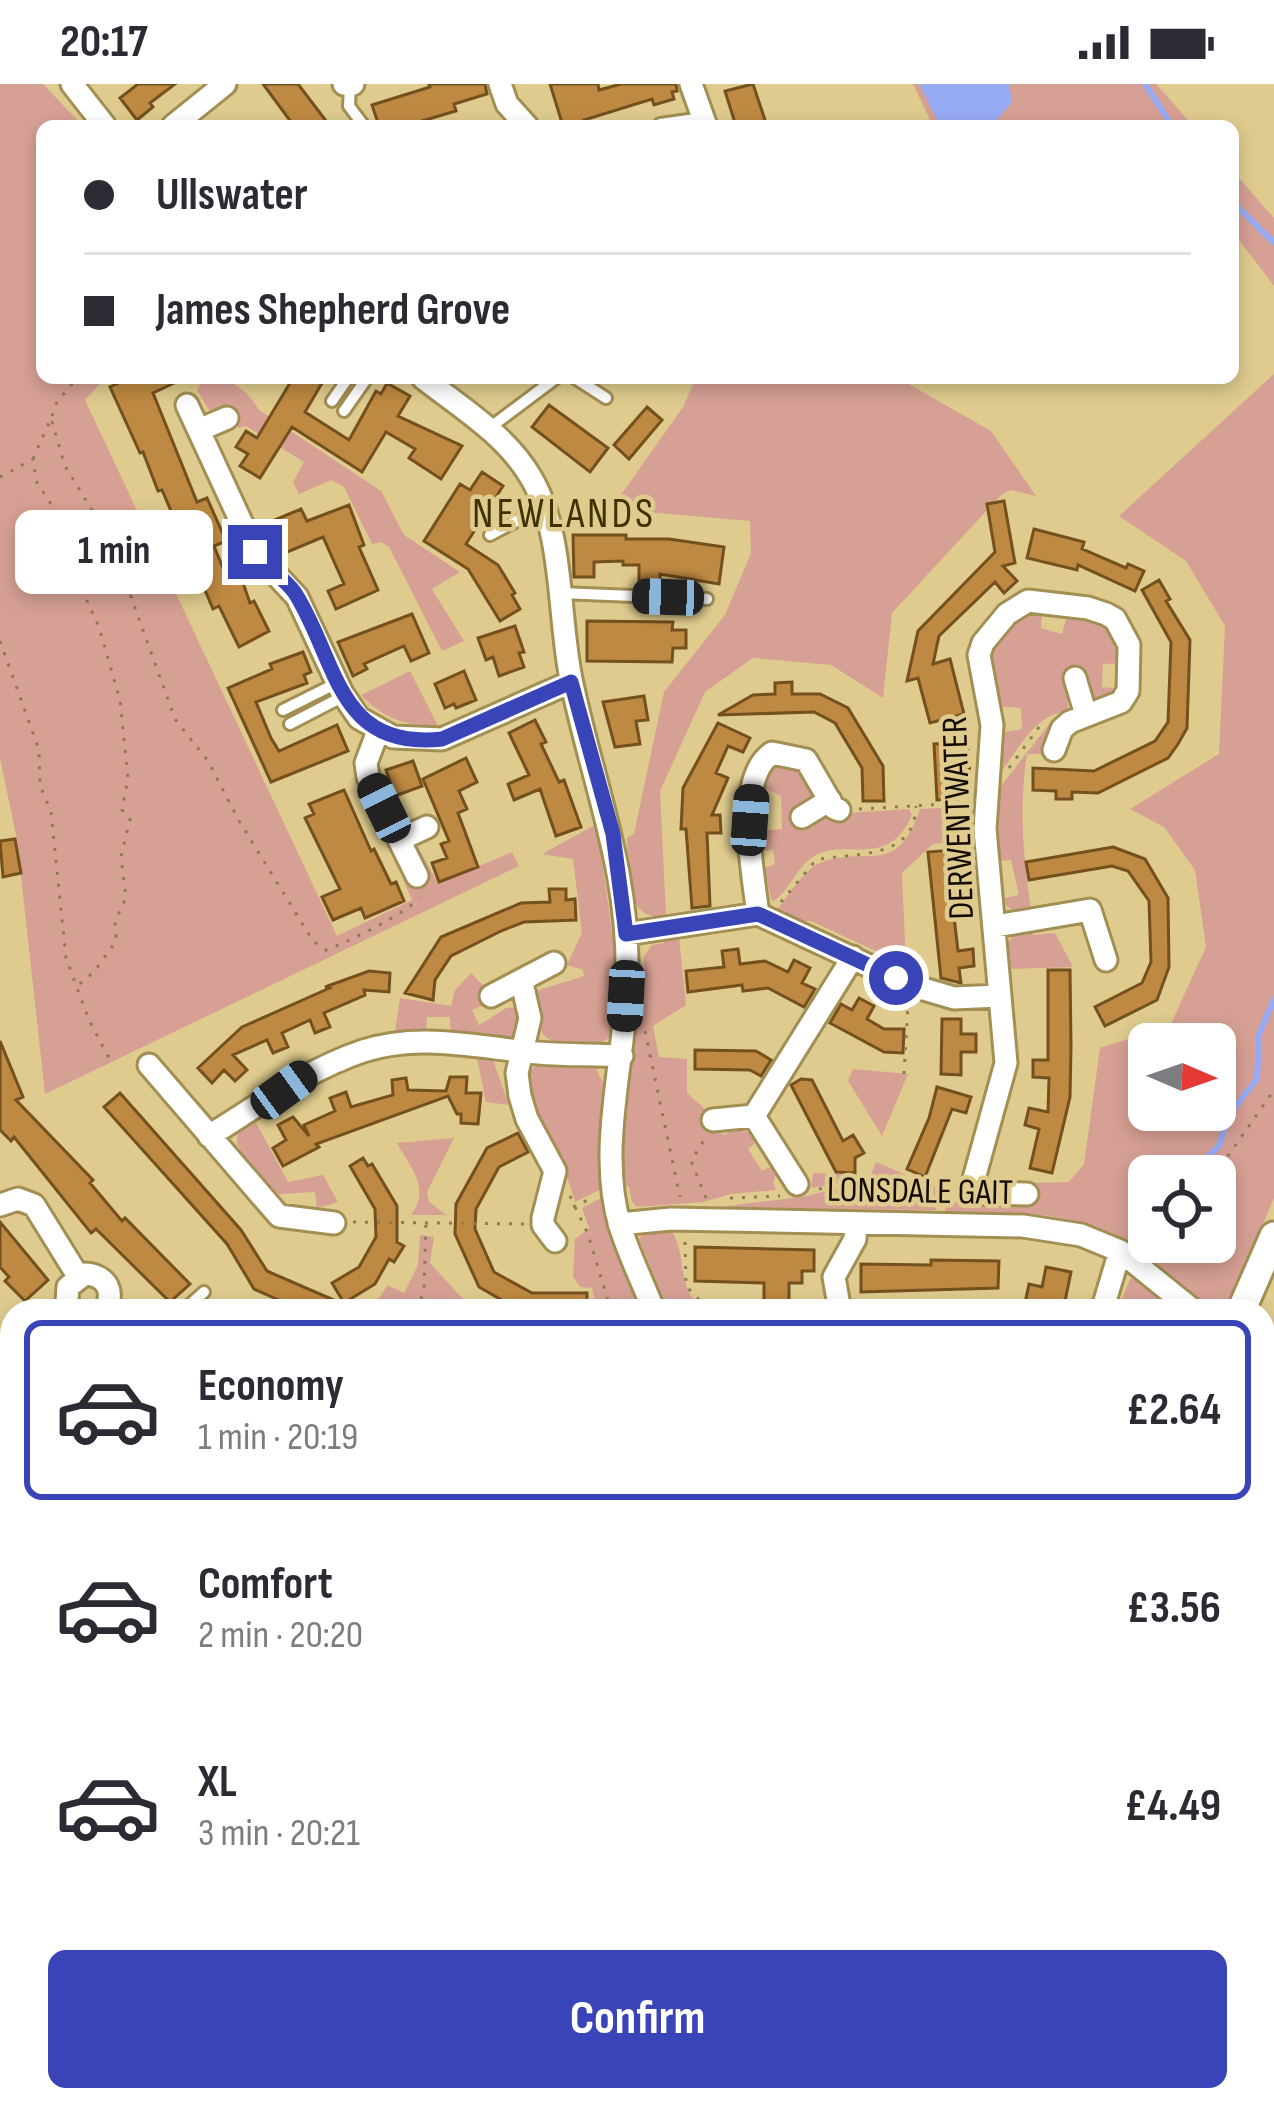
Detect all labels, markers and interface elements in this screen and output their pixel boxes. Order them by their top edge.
text: 20:17 [60,15,148,70]
text: Ullswater [156,168,308,223]
text: James Shepherd Grove [156,283,510,338]
district label: NEWLANDS [472,489,656,540]
callout: 1 min [15,510,213,594]
route end [228,525,282,579]
text: 1 min [78,528,150,575]
car [631,578,705,616]
street label: DERWENTWATER [934,716,984,920]
car [352,768,416,848]
car [730,783,770,857]
route start [869,951,923,1005]
car [606,959,646,1033]
north arrow [1128,1023,1236,1131]
map controls [1128,1023,1236,1263]
car [244,1054,324,1126]
button: locate [1128,1155,1236,1263]
street label: LONSDALE GAIT [827,1169,1013,1215]
icon: car [54,1356,162,1464]
text: Economy [198,1359,344,1414]
text: £2.64 [1126,1383,1221,1438]
text: 1 min · 20:19 [198,1414,358,1461]
icon: car [54,1554,162,1662]
text: Comfort [198,1557,333,1612]
text: £3.56 [1127,1581,1221,1636]
text: 2 min · 20:20 [198,1612,363,1659]
icon: car [54,1752,162,1860]
text: XL [198,1755,237,1810]
text: £4.49 [1124,1779,1221,1834]
text: 3 min · 20:21 [198,1810,360,1857]
button: Confirm [48,1950,1227,2088]

